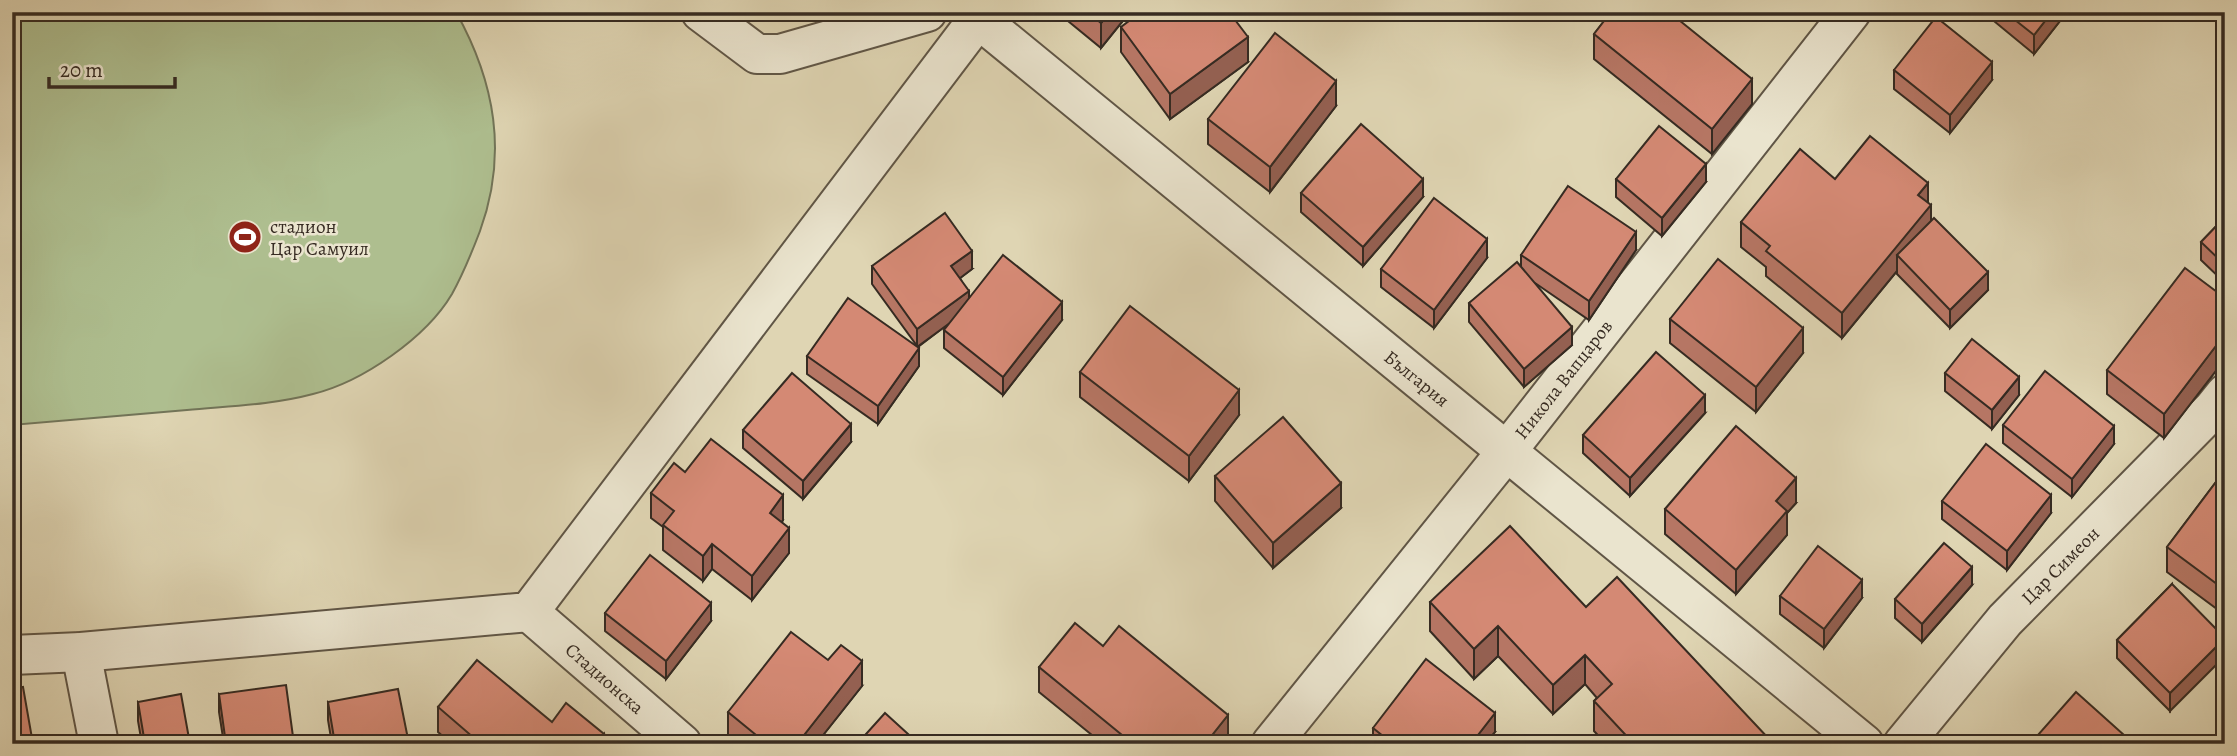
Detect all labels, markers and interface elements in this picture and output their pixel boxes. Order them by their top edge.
scale bar [49,46,175,90]
text: 20 m [60,56,103,84]
place label: стадион Цар Самуил [270,214,369,262]
sports icon: стадион Цар Самуил [226,218,264,256]
street label: Никола Вапцаров [1509,314,1619,445]
street label: България [1378,344,1455,413]
street label: Цар Симеон [2016,521,2106,611]
street label: Стадионска [559,637,650,720]

